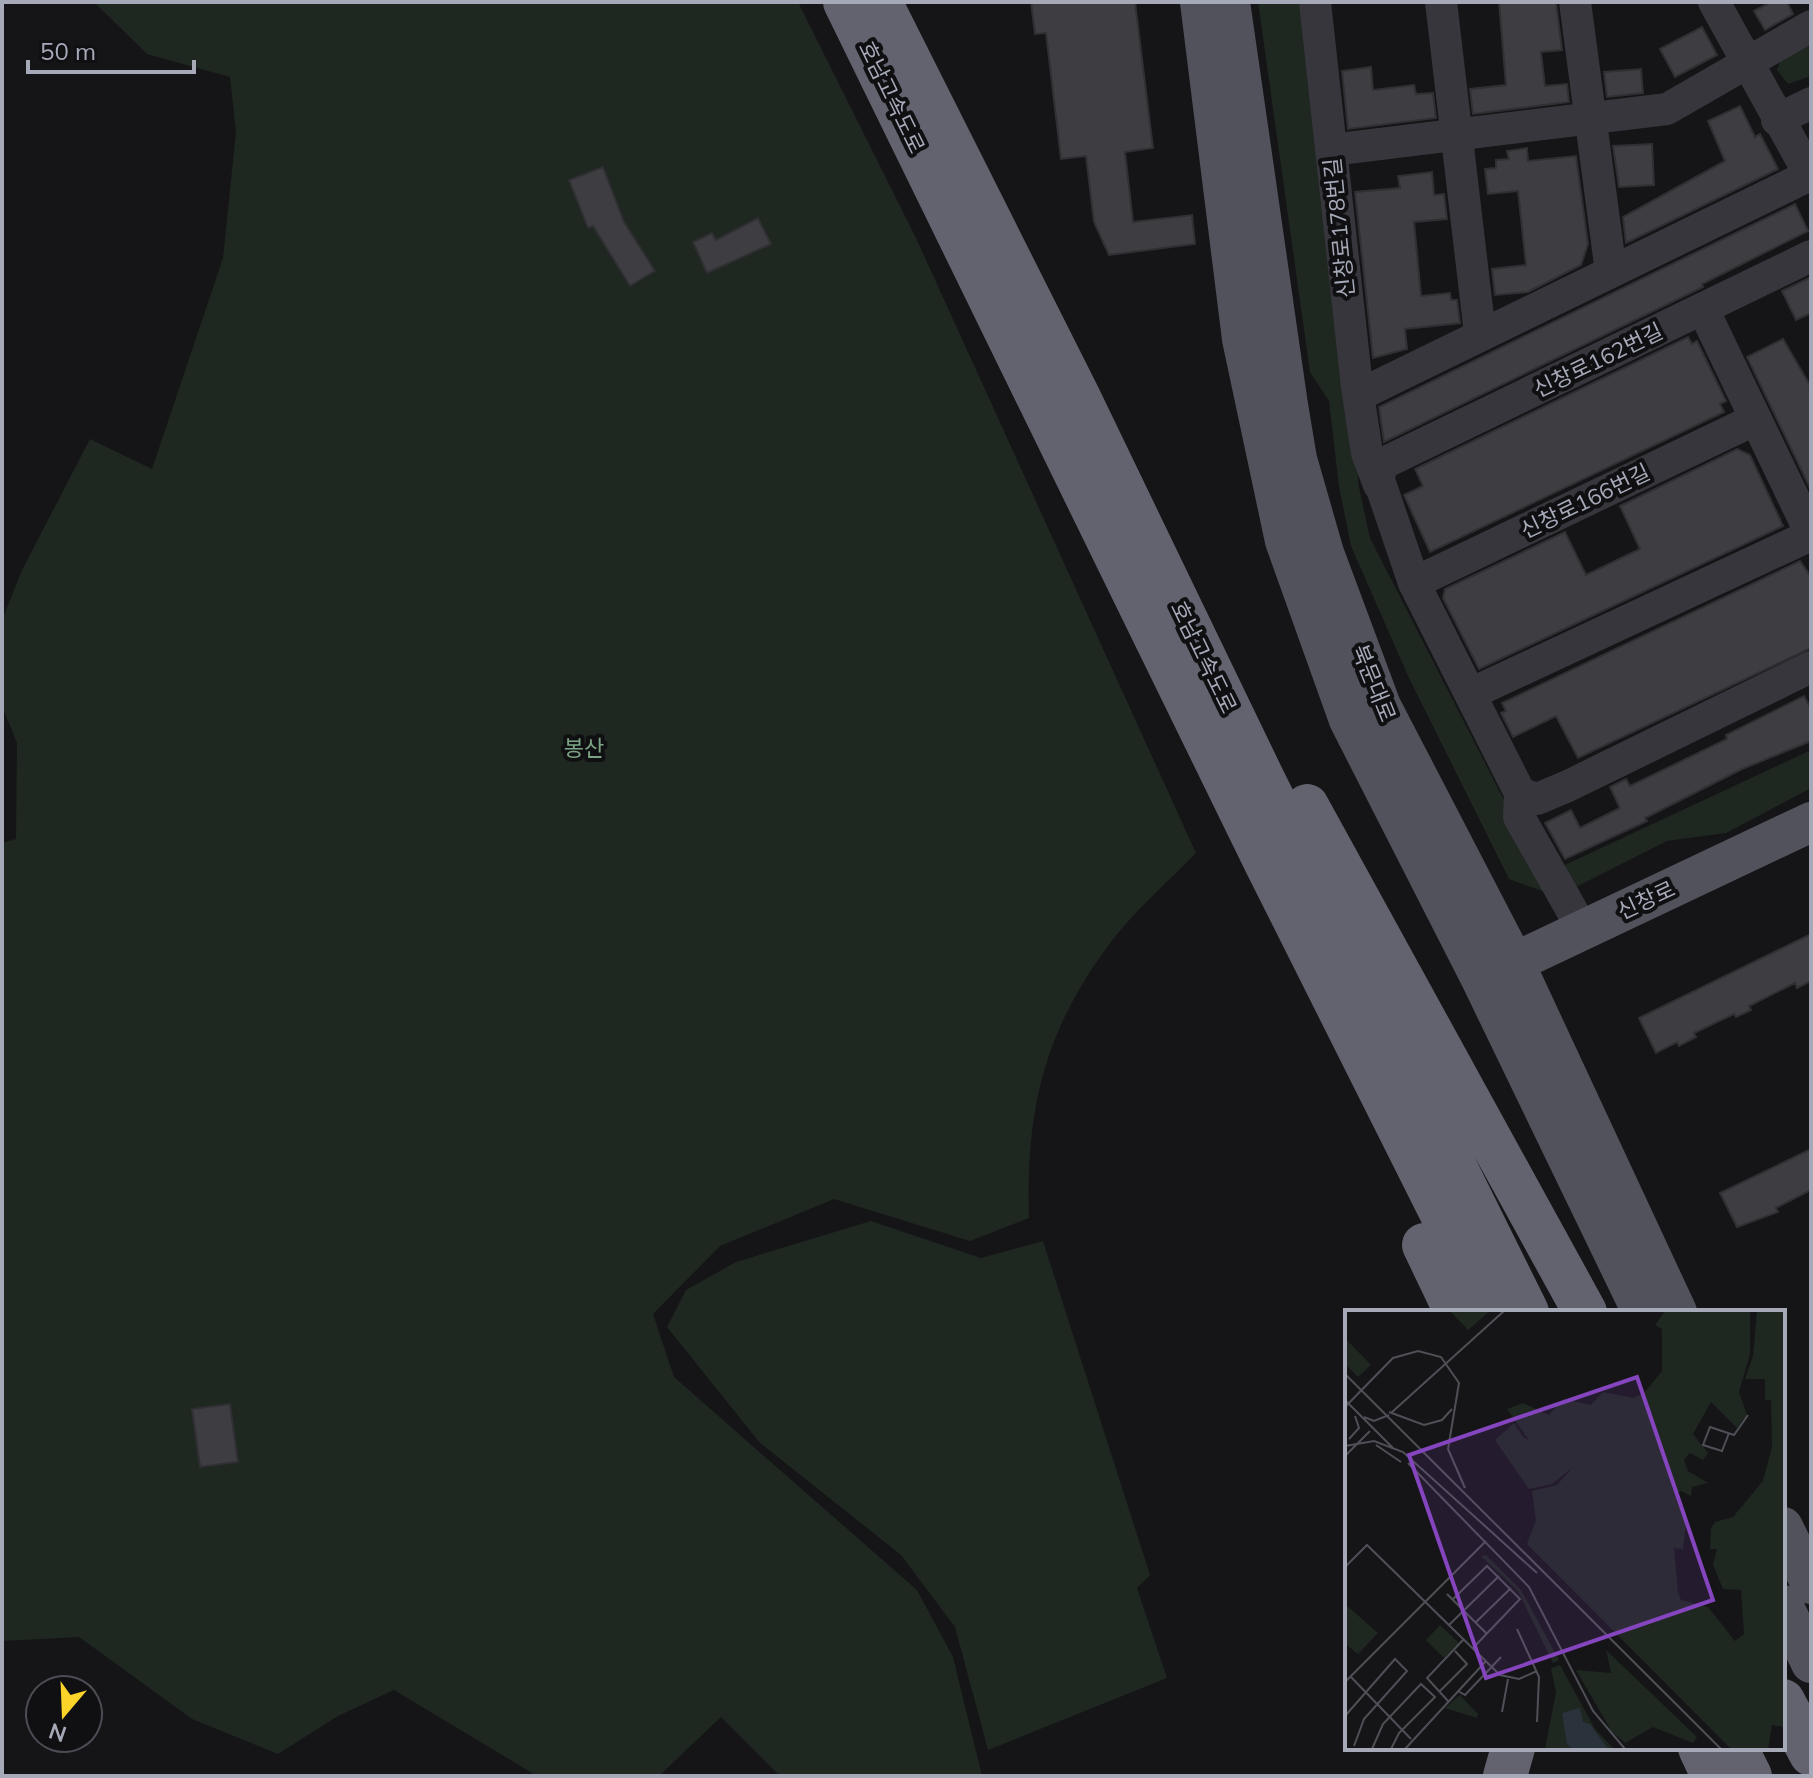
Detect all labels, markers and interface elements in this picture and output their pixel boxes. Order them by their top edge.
scale bar [28,24,194,74]
text: 50 m [40,36,96,66]
street label: 호남고속도로 [853,36,931,158]
street label: 신창로178번길 [1318,157,1360,299]
street label: 신창로162번길 [1529,317,1667,403]
street label: 신창로166번길 [1516,458,1654,544]
street label: 호남고속도로 [1165,596,1243,718]
street label: 북문대로 [1346,640,1402,726]
park label: 봉산 [564,734,604,762]
street label: 신창로 [1613,874,1679,926]
inset map [1345,1310,1785,1750]
north arrow [24,1674,104,1754]
text: N [45,1717,70,1749]

